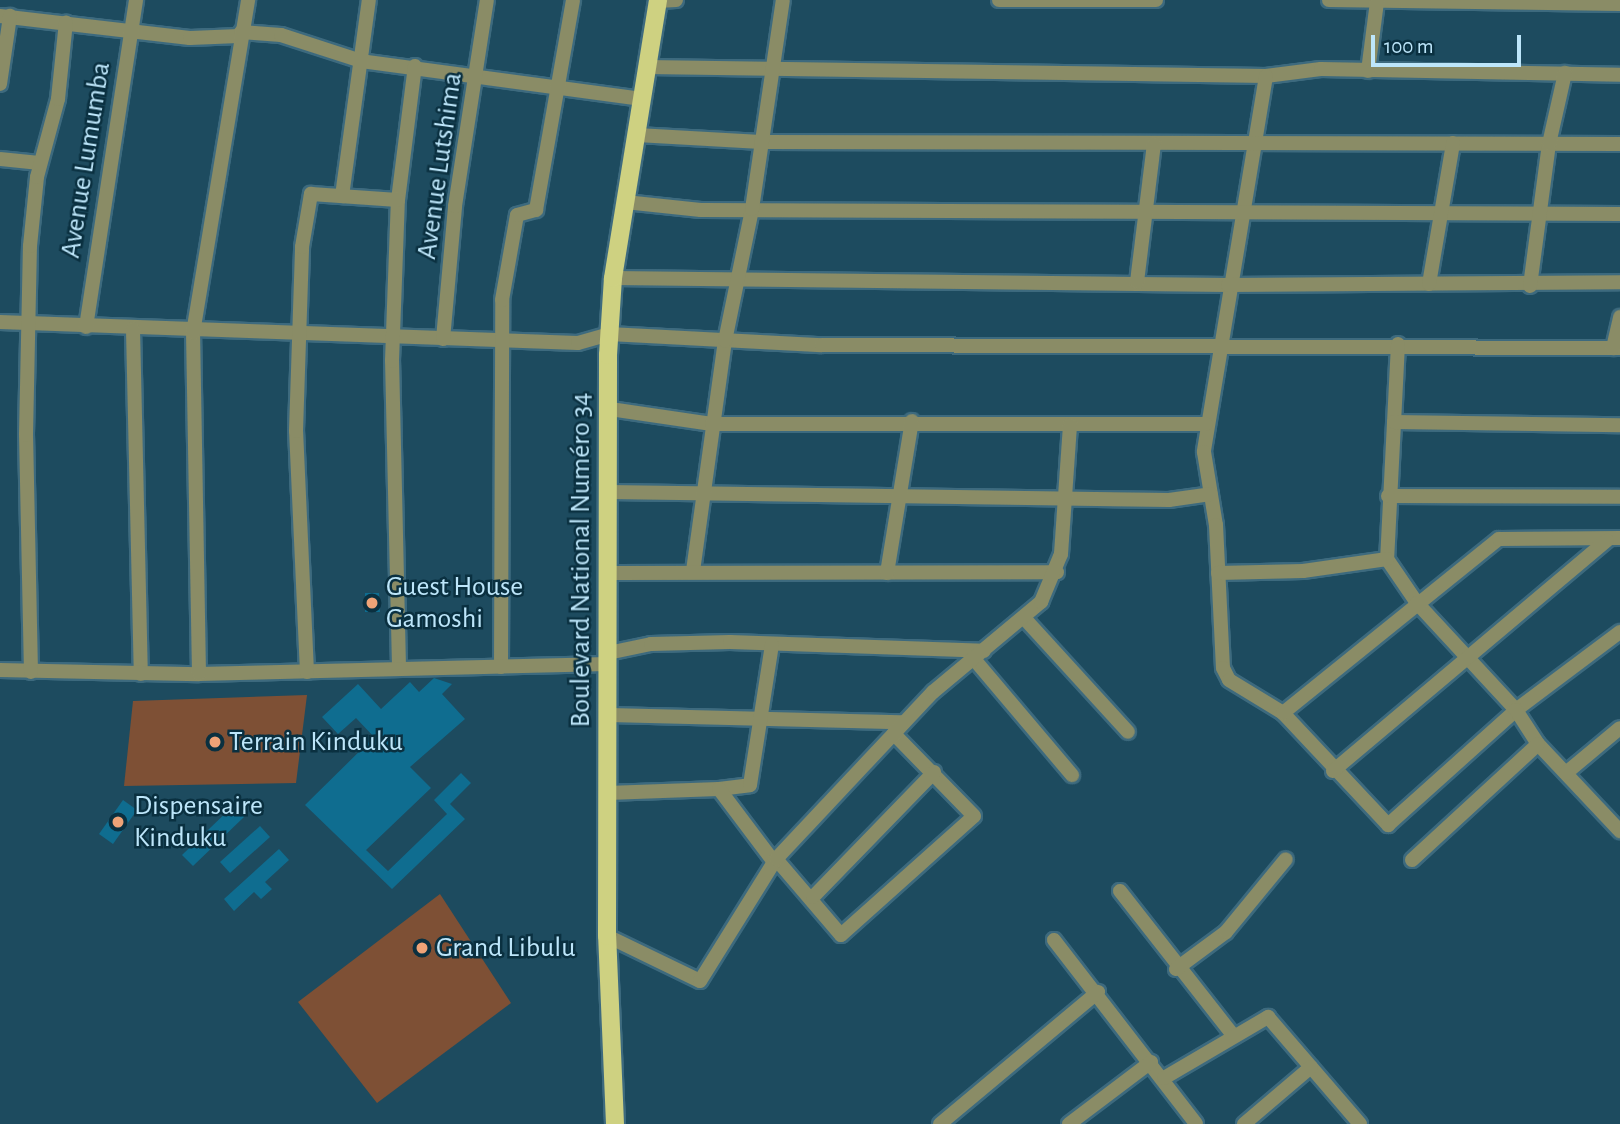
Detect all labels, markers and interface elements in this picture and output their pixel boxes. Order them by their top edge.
scale bar [1375,21,1526,65]
text: 100 m [1384,36,1434,57]
street label: Avenue Lumumba [54,60,118,260]
street label: Avenue Lutshima [410,71,470,261]
street label: Boulevard National Numéro 34 [564,393,598,727]
place label: Guest House Gamoshi [386,570,523,636]
marker: Guest House Gamoshi [364,595,380,611]
place label: Terrain Kinduku [229,725,403,759]
marker: Terrain Kinduku [207,734,223,750]
place label: Dispensaire Kinduku [134,789,263,855]
marker: Dispensaire Kinduku [108,812,128,832]
place label: Grand Libulu [436,931,576,965]
marker: Grand Libulu [414,940,430,956]

